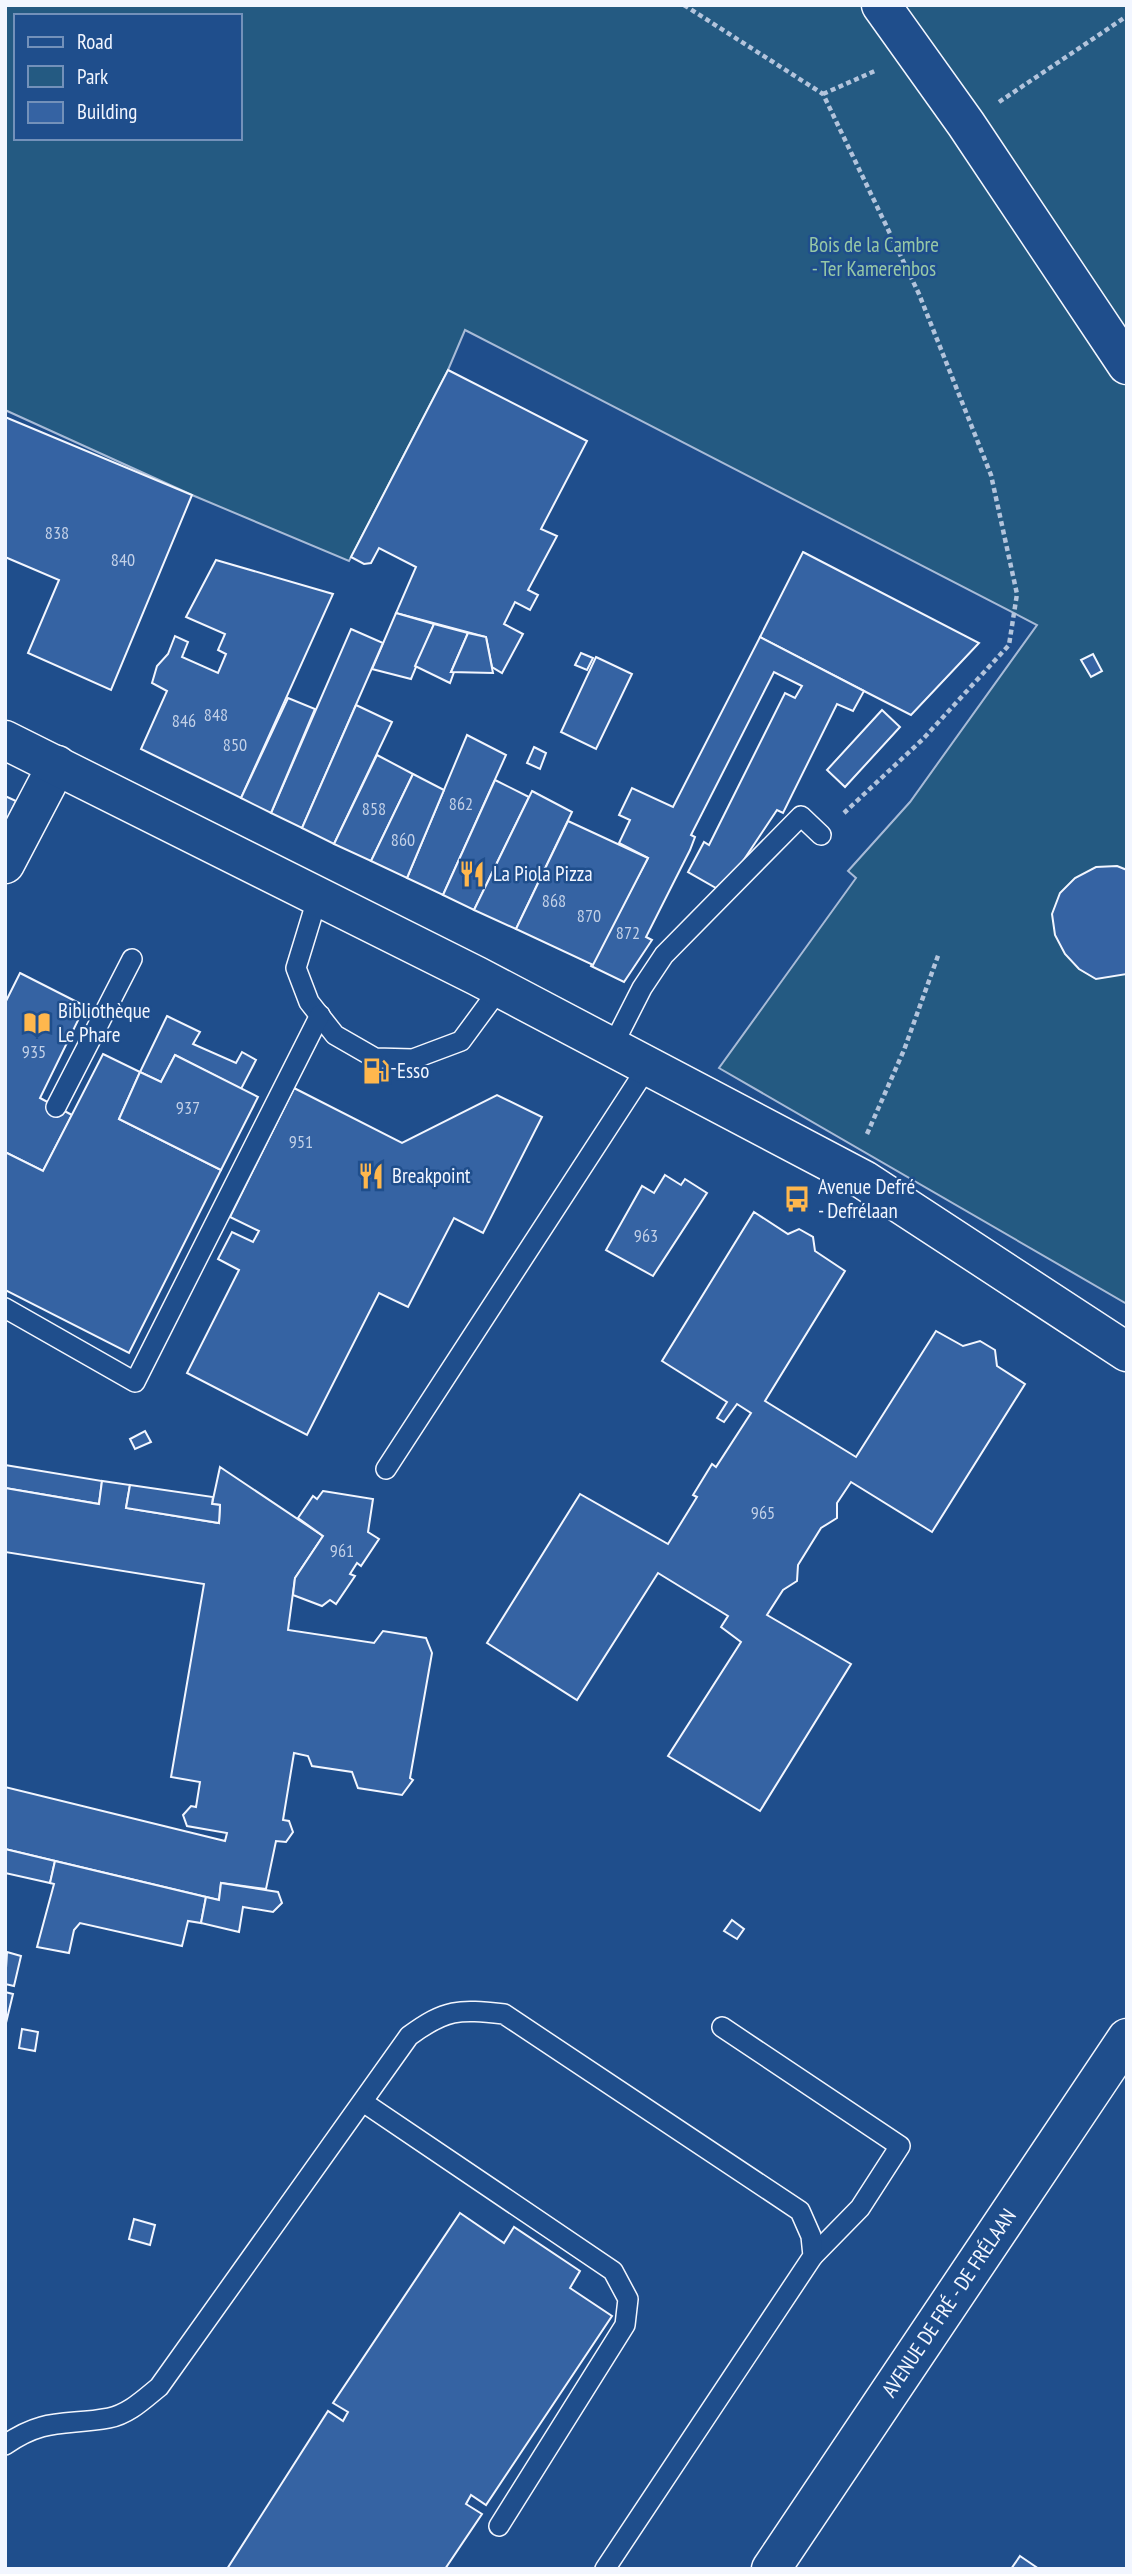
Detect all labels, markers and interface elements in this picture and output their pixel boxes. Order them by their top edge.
legend [14,14,242,140]
text: Road [77,28,113,55]
text: Park [77,63,108,90]
text: Building [77,98,137,125]
park label: Bois de la Cambre - Ter Kamerenbos [809,231,939,282]
house number: 838 [45,521,69,544]
house number: 840 [111,548,135,571]
house number: 848 [204,703,228,726]
house number: 846 [172,709,196,732]
house number: 850 [223,733,247,756]
house number: 862 [449,792,473,815]
house number: 858 [362,797,386,820]
house number: 860 [391,828,415,851]
restaurant icon: La Piola Pizza [457,859,487,889]
place label: La Piola Pizza [493,860,593,887]
house number: 868 [542,889,566,912]
house number: 870 [577,904,601,927]
house number: 872 [616,921,640,944]
place label: Bibliothèque Le Phare [58,997,150,1048]
library icon: Bibliothèque Le Phare [22,1008,52,1038]
house number: 935 [22,1040,46,1063]
fuel station icon: Esso [361,1056,391,1086]
place label: Esso [397,1057,429,1084]
house number: 937 [176,1096,200,1119]
house number: 951 [289,1130,313,1153]
restaurant icon: Breakpoint [356,1161,386,1191]
place label: Breakpoint [392,1162,471,1189]
place label: Avenue Defré - Defrélaan [818,1173,915,1224]
bus stop icon: Avenue Defré - Defrélaan [782,1184,812,1214]
house number: 963 [634,1224,658,1247]
house number: 965 [751,1501,775,1524]
house number: 961 [330,1539,354,1562]
street label: AVENUE DE FRÉ - DE FRÉLAAN [875,2203,1022,2402]

